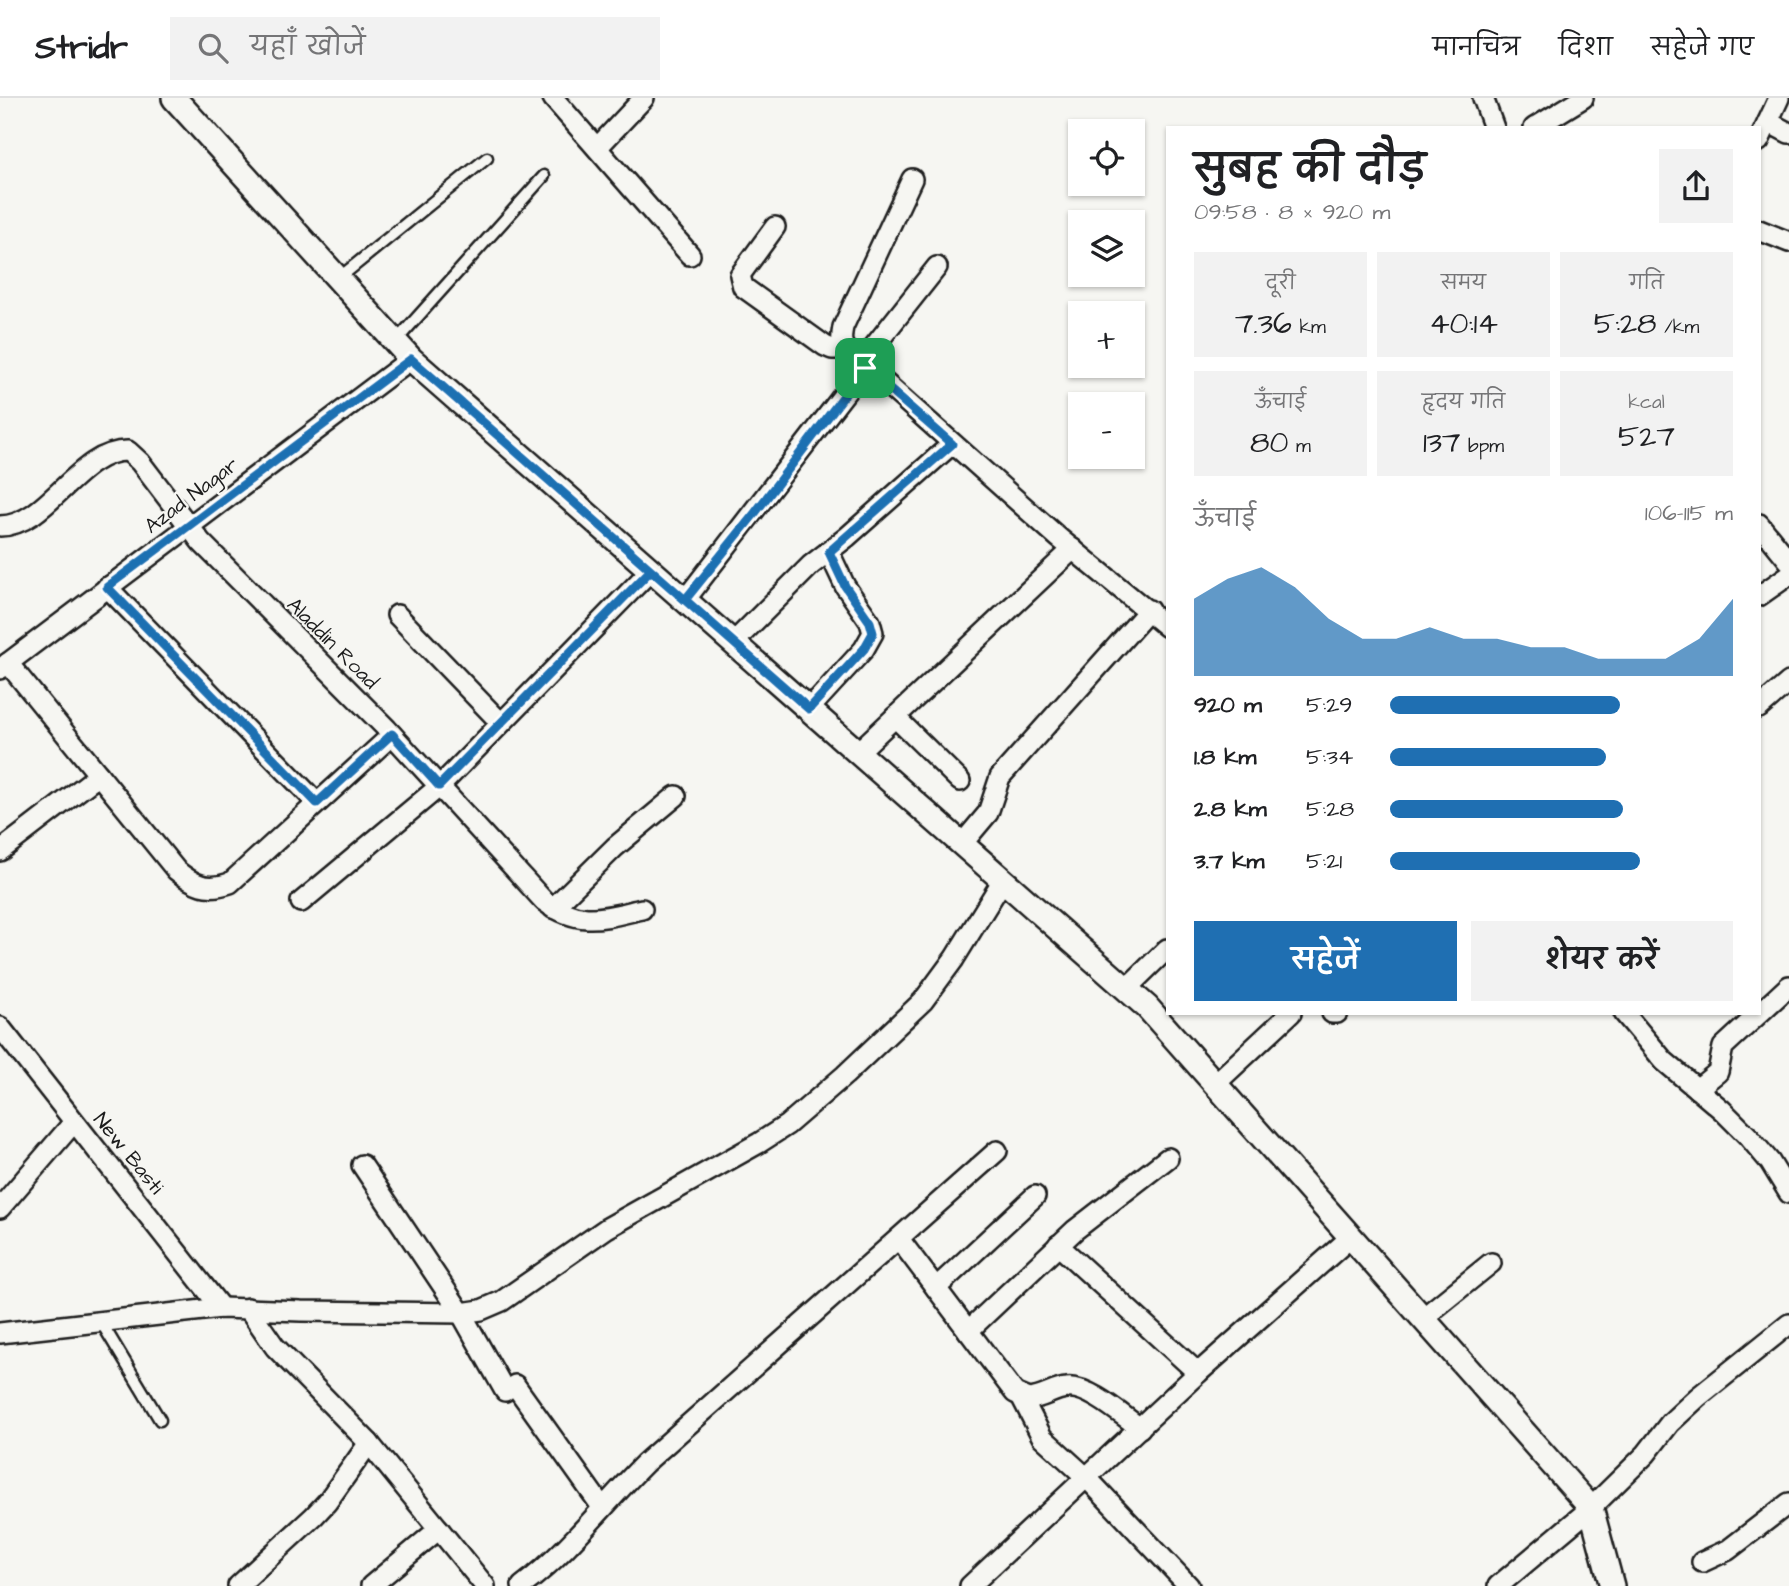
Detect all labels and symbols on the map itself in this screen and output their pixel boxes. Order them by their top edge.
pin [835,338,895,398]
street label: Azad Nagar [138,450,246,542]
street label: Aladdin Road [280,591,385,696]
street label: New Basti [87,1106,171,1200]

